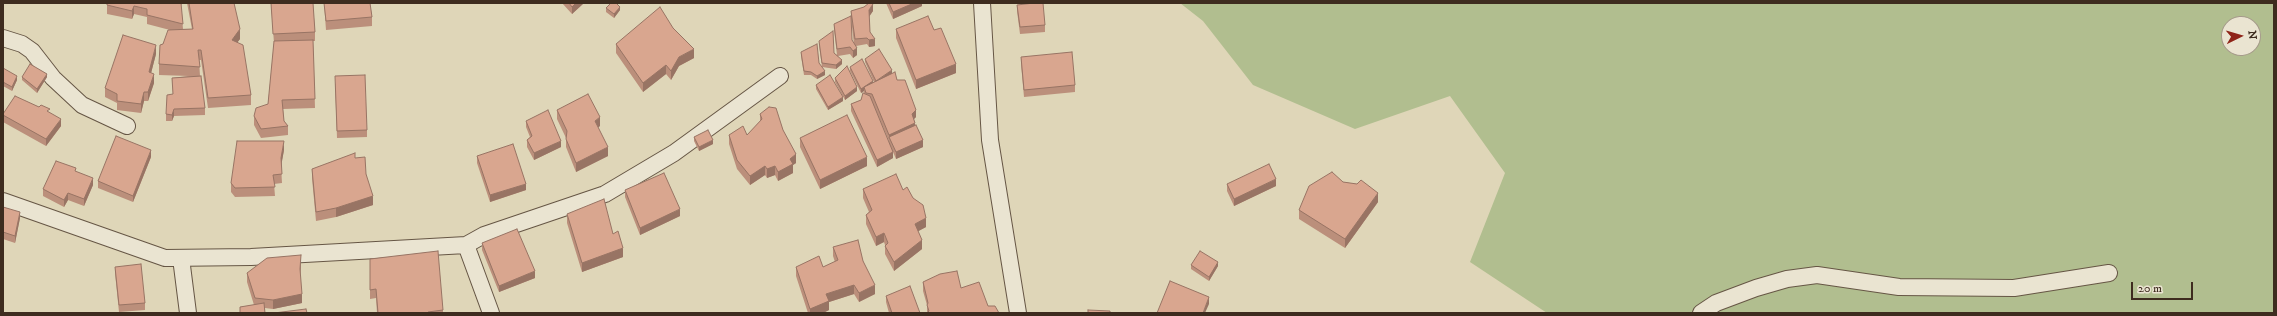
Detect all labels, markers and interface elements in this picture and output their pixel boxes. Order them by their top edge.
north arrow [2221,16,2261,56]
text: N [2245,30,2259,40]
scale bar [2133,274,2195,300]
text: 20 m [2138,281,2162,296]

